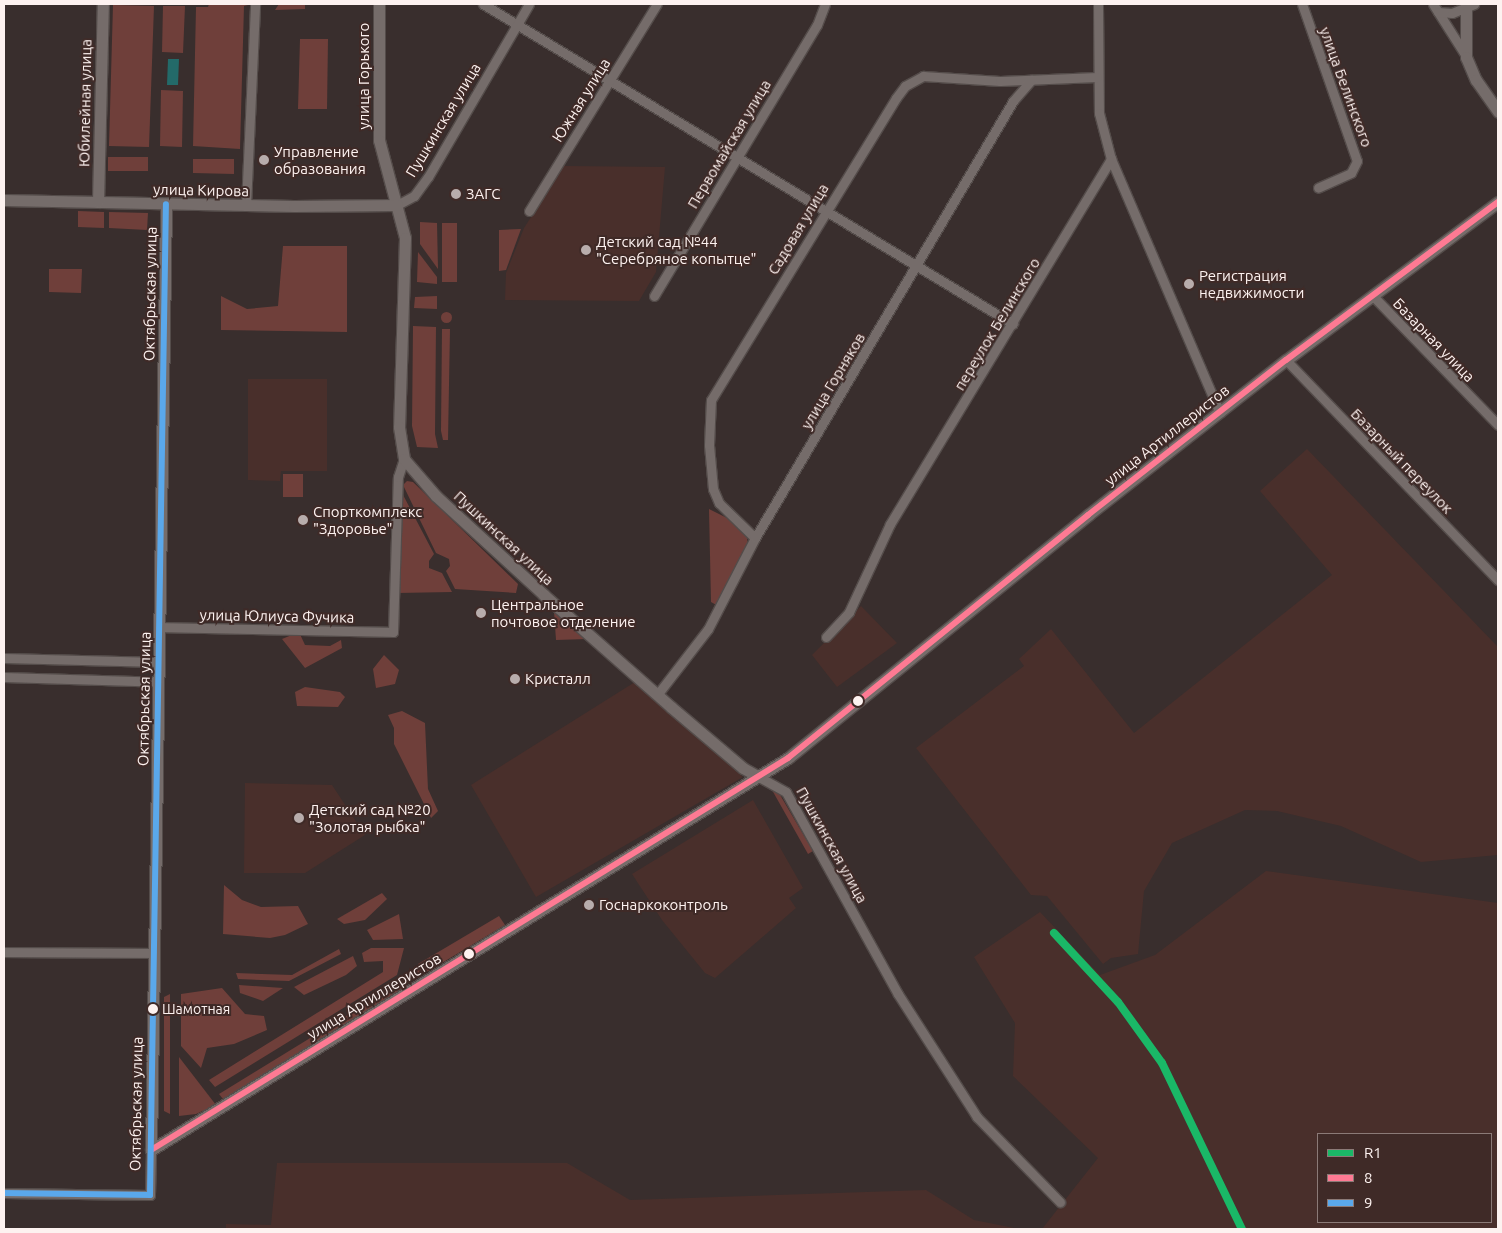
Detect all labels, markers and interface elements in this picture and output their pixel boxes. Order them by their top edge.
street label: улица Горького [355,23,373,129]
street label: улица Белинского [1316,25,1376,149]
street label: Юбилейная улица [75,39,95,167]
street label: Южная улица [548,55,614,145]
street label: Пушкинская улица [402,60,484,180]
street label: Первомайская улица [683,76,775,212]
place label: Управление образования [274,142,366,177]
marker: Управление образования [258,154,270,166]
street label: улица Кирова [153,180,249,200]
street label: Садовая улица [764,180,832,278]
place label: ЗАГС [466,185,501,203]
marker: ЗАГС [450,188,462,200]
street label: Октябрьская улица [140,227,160,361]
place label: Детский сад №44 "Серебряное копытце" [596,232,757,267]
marker: Детский сад №44 "Серебряное копытце" [580,244,592,256]
street label: переулок Белинского [950,254,1044,394]
place label: Регистрация недвижимости [1199,266,1304,301]
marker: Регистрация недвижимости [1183,278,1195,290]
street label: Базарная улица [1389,294,1479,386]
street label: улица Горняков [797,330,869,432]
street label: улица Артиллеристов [1101,381,1233,489]
street label: Базарный переулок [1347,405,1457,517]
street label: Пушкинская улица [450,487,558,589]
place label: Спорткомплекс "Здоровье" [313,502,422,537]
marker: Спорткомплекс "Здоровье" [297,514,309,526]
place label: Центральное почтовое отделение [491,595,636,630]
street label: улица Юлиуса Фучика [199,606,355,626]
marker: Центральное почтовое отделение [475,607,487,619]
street label: Октябрьская улица [134,632,154,766]
place label: Кристалл [525,670,591,688]
marker: Кристалл [509,673,521,685]
unlabelled marker [853,696,863,706]
street label: Пушкинская улица [793,784,871,906]
place label: Детский сад №20 "Золотая рыбка" [309,800,431,835]
marker: Детский сад №20 "Золотая рыбка" [293,812,305,824]
place label: Госнаркоконтроль [599,896,728,914]
marker: Госнаркоконтроль [583,899,595,911]
street label: улица Артиллеристов [304,949,444,1043]
unlabelled marker [464,949,474,959]
place label: Шамотная [162,1001,230,1017]
marker: Шамотная [148,1004,158,1014]
street label: Октябрьская улица [126,1037,146,1171]
legend [1317,1133,1492,1223]
text: R1 [1364,1144,1382,1161]
text: 8 [1364,1169,1372,1186]
text: 9 [1364,1194,1372,1211]

